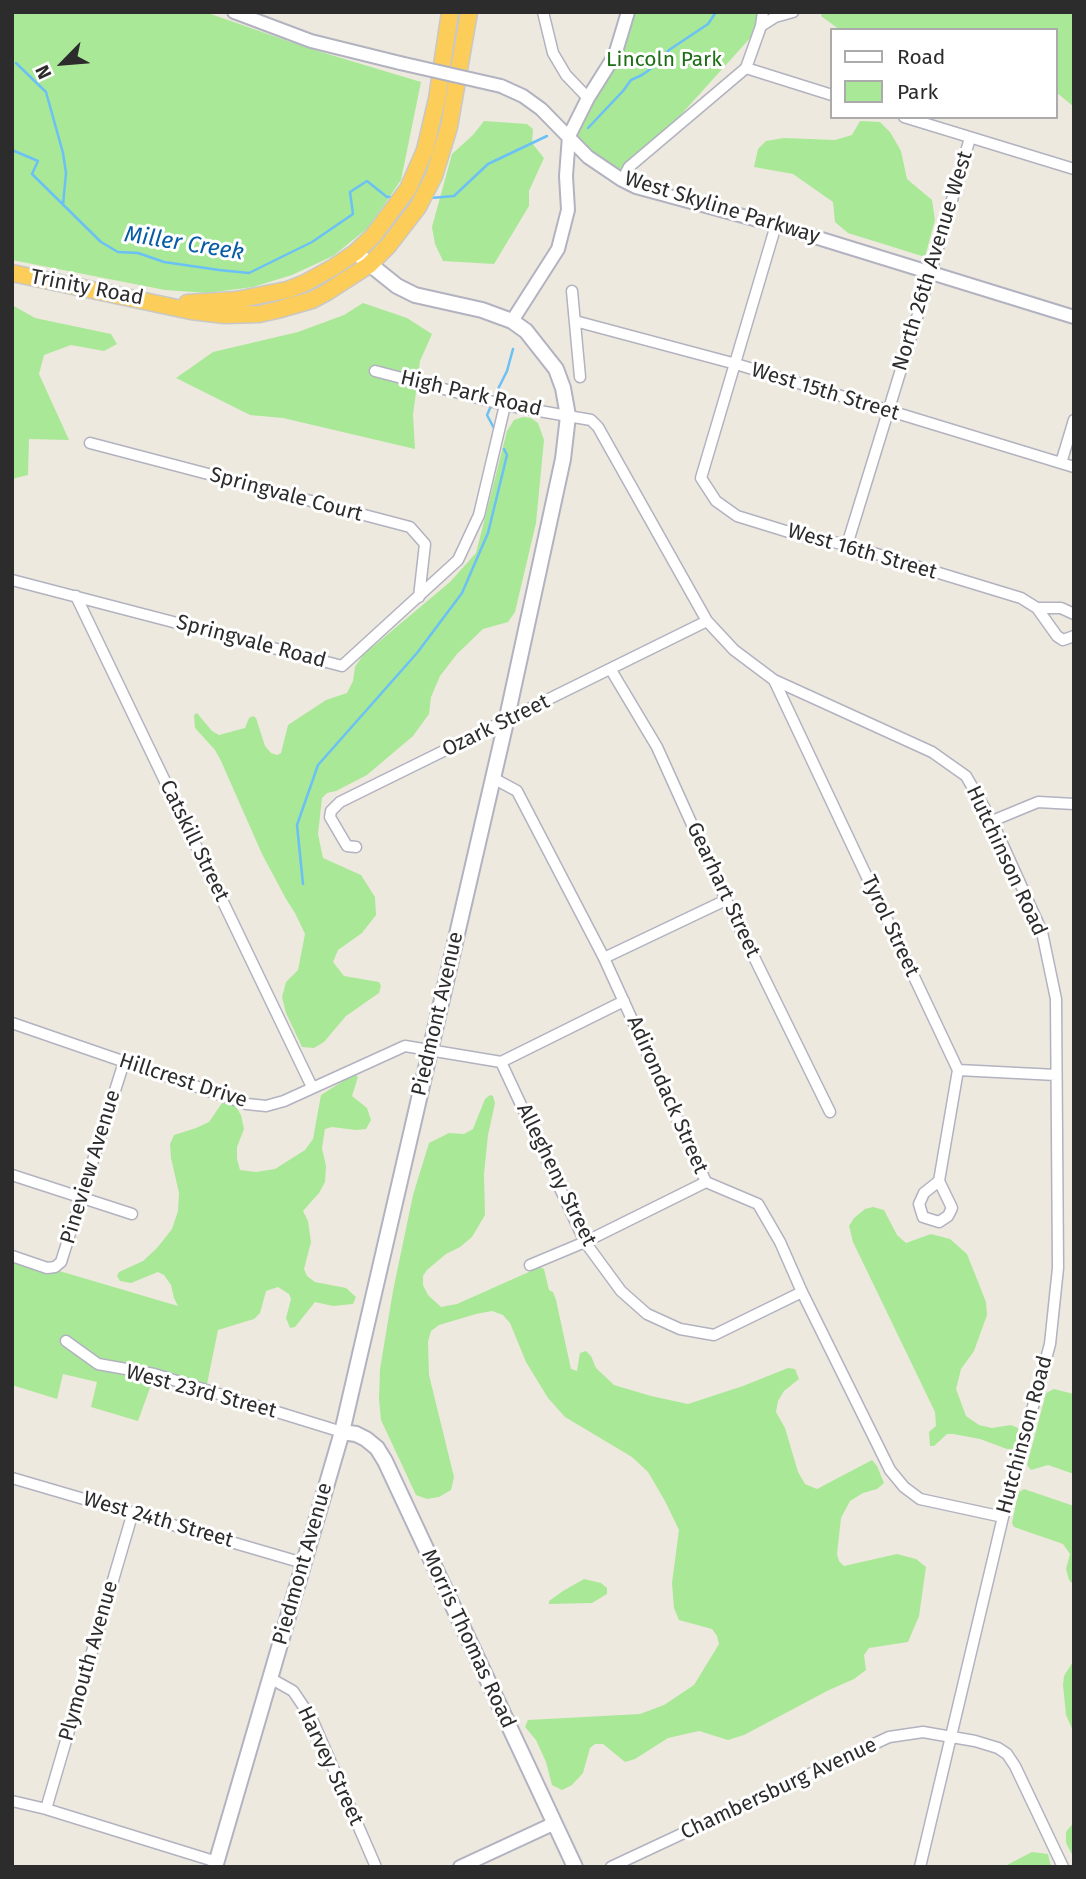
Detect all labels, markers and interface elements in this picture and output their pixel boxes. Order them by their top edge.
north arrow [28,28,98,98]
legend [830,28,1058,119]
text: Road [897,44,945,70]
park label: Lincoln Park [606,47,722,73]
text: N [30,62,57,83]
text: Park [897,79,938,105]
street label: North 26th Avenue West [888,148,978,374]
street label: West Skyline Parkway [621,166,823,250]
water label: Miller Creek [122,221,246,267]
street label: Trinity Road [29,265,145,311]
street label: West 15th Street [748,358,902,426]
street label: High Park Road [398,365,544,423]
street label: Springvale Court [207,463,365,527]
street label: West 16th Street [784,519,940,585]
street label: Springvale Road [173,610,329,674]
street label: Ozark Street [438,689,554,763]
street label: Catskill Street [154,776,234,906]
street label: Hutchinson Road [960,782,1052,940]
street label: Gearhart Street [681,819,765,961]
street label: Tyrol Street [856,871,924,981]
street label: Piedmont Avenue [407,930,469,1098]
street label: Adirondack Street [621,1012,713,1178]
street label: Hillcrest Drive [116,1048,250,1114]
street label: Pineview Avenue [56,1087,126,1247]
street label: Allegheny Street [511,1100,601,1250]
street label: Hutchinson Road [992,1353,1058,1517]
street label: West 23rd Street [123,1360,279,1424]
street label: Piedmont Avenue [268,1480,338,1648]
street label: West 24th Street [80,1487,236,1553]
street label: Morris Thomas Road [415,1546,521,1732]
street label: Plymouth Avenue [54,1578,124,1744]
street label: Harvey Street [291,1703,369,1829]
street label: Chambersburg Avenue [677,1732,881,1846]

